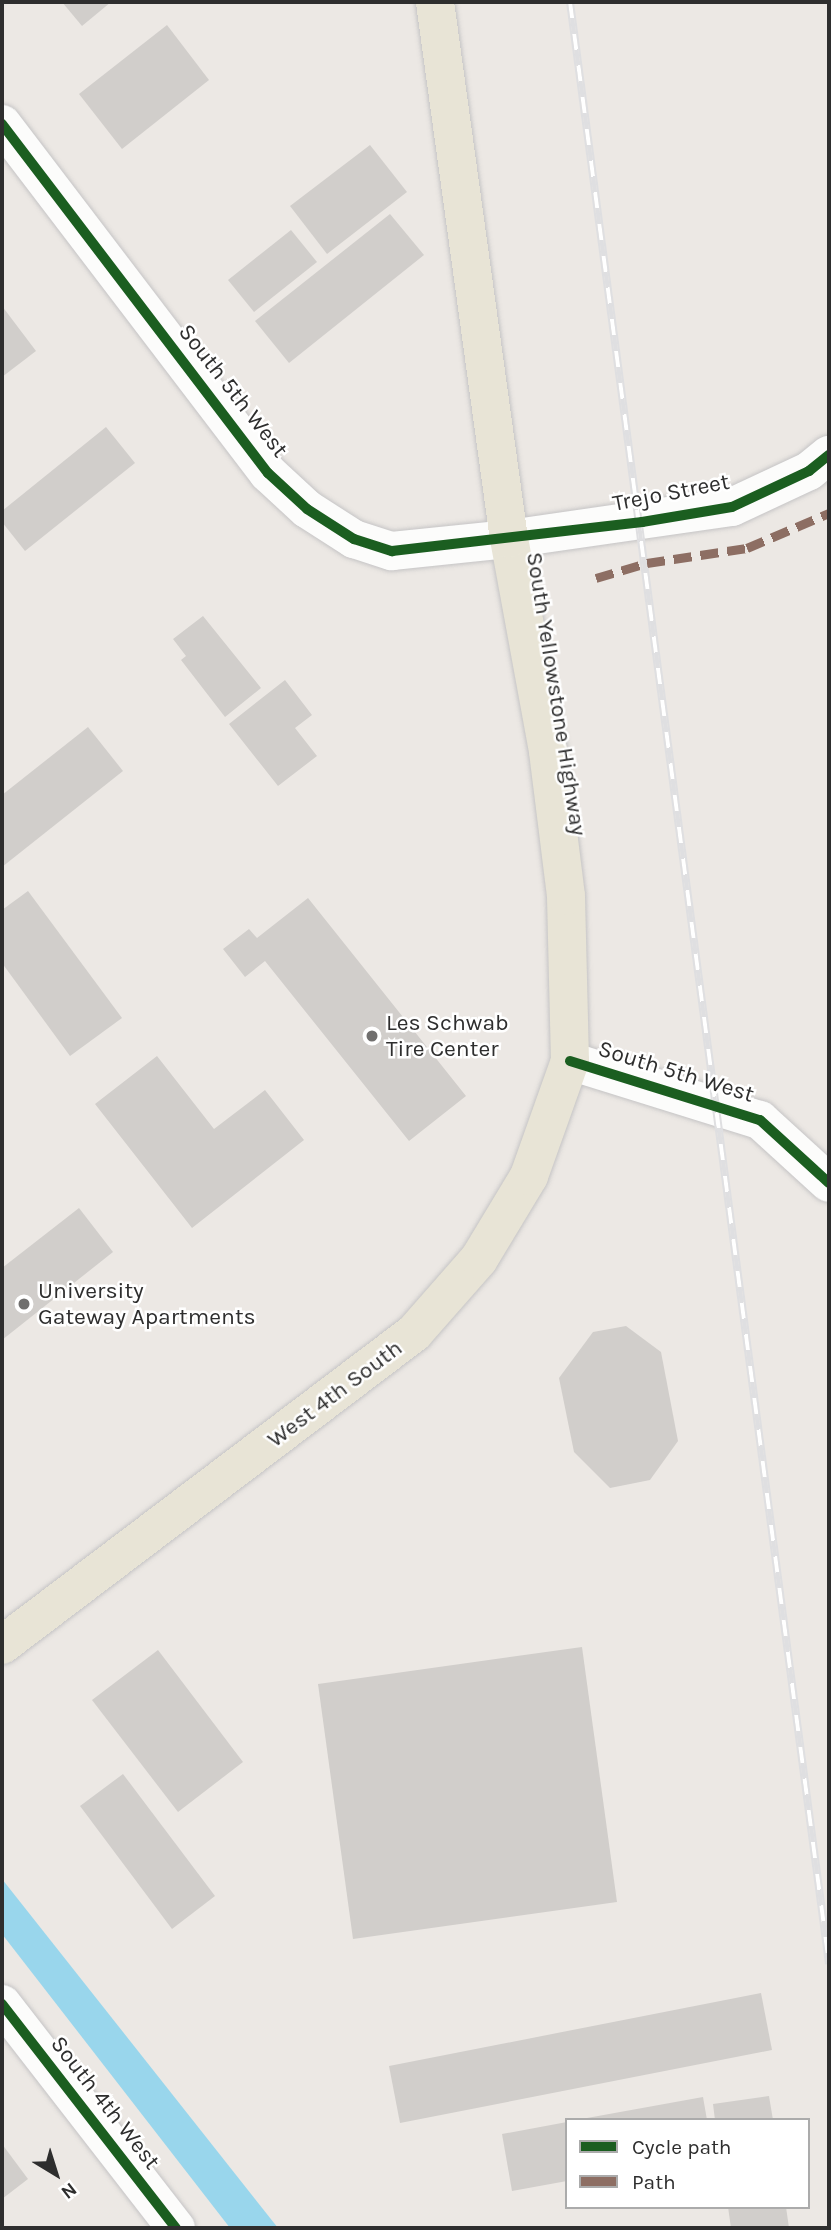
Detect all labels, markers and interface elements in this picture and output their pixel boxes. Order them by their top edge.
street label: South 5th West [172,319,294,463]
street label: Trejo Street [610,468,732,518]
street label: South Yellowstone Highway [520,550,592,838]
place label: Les Schwab Tire Center [386,1009,509,1063]
marker: Les Schwab Tire Center [364,1028,380,1044]
street label: South 5th West [595,1035,757,1109]
place label: University Gateway Apartments [38,1277,256,1331]
marker: University Gateway Apartments [16,1296,32,1312]
street label: West 4th South [262,1334,408,1454]
street label: South 4th West [44,2031,166,2175]
legend [565,2118,810,2209]
text: Cycle path [632,2135,732,2159]
north arrow [21,2139,91,2209]
text: Path [632,2170,676,2194]
text: N [57,2178,81,2203]

